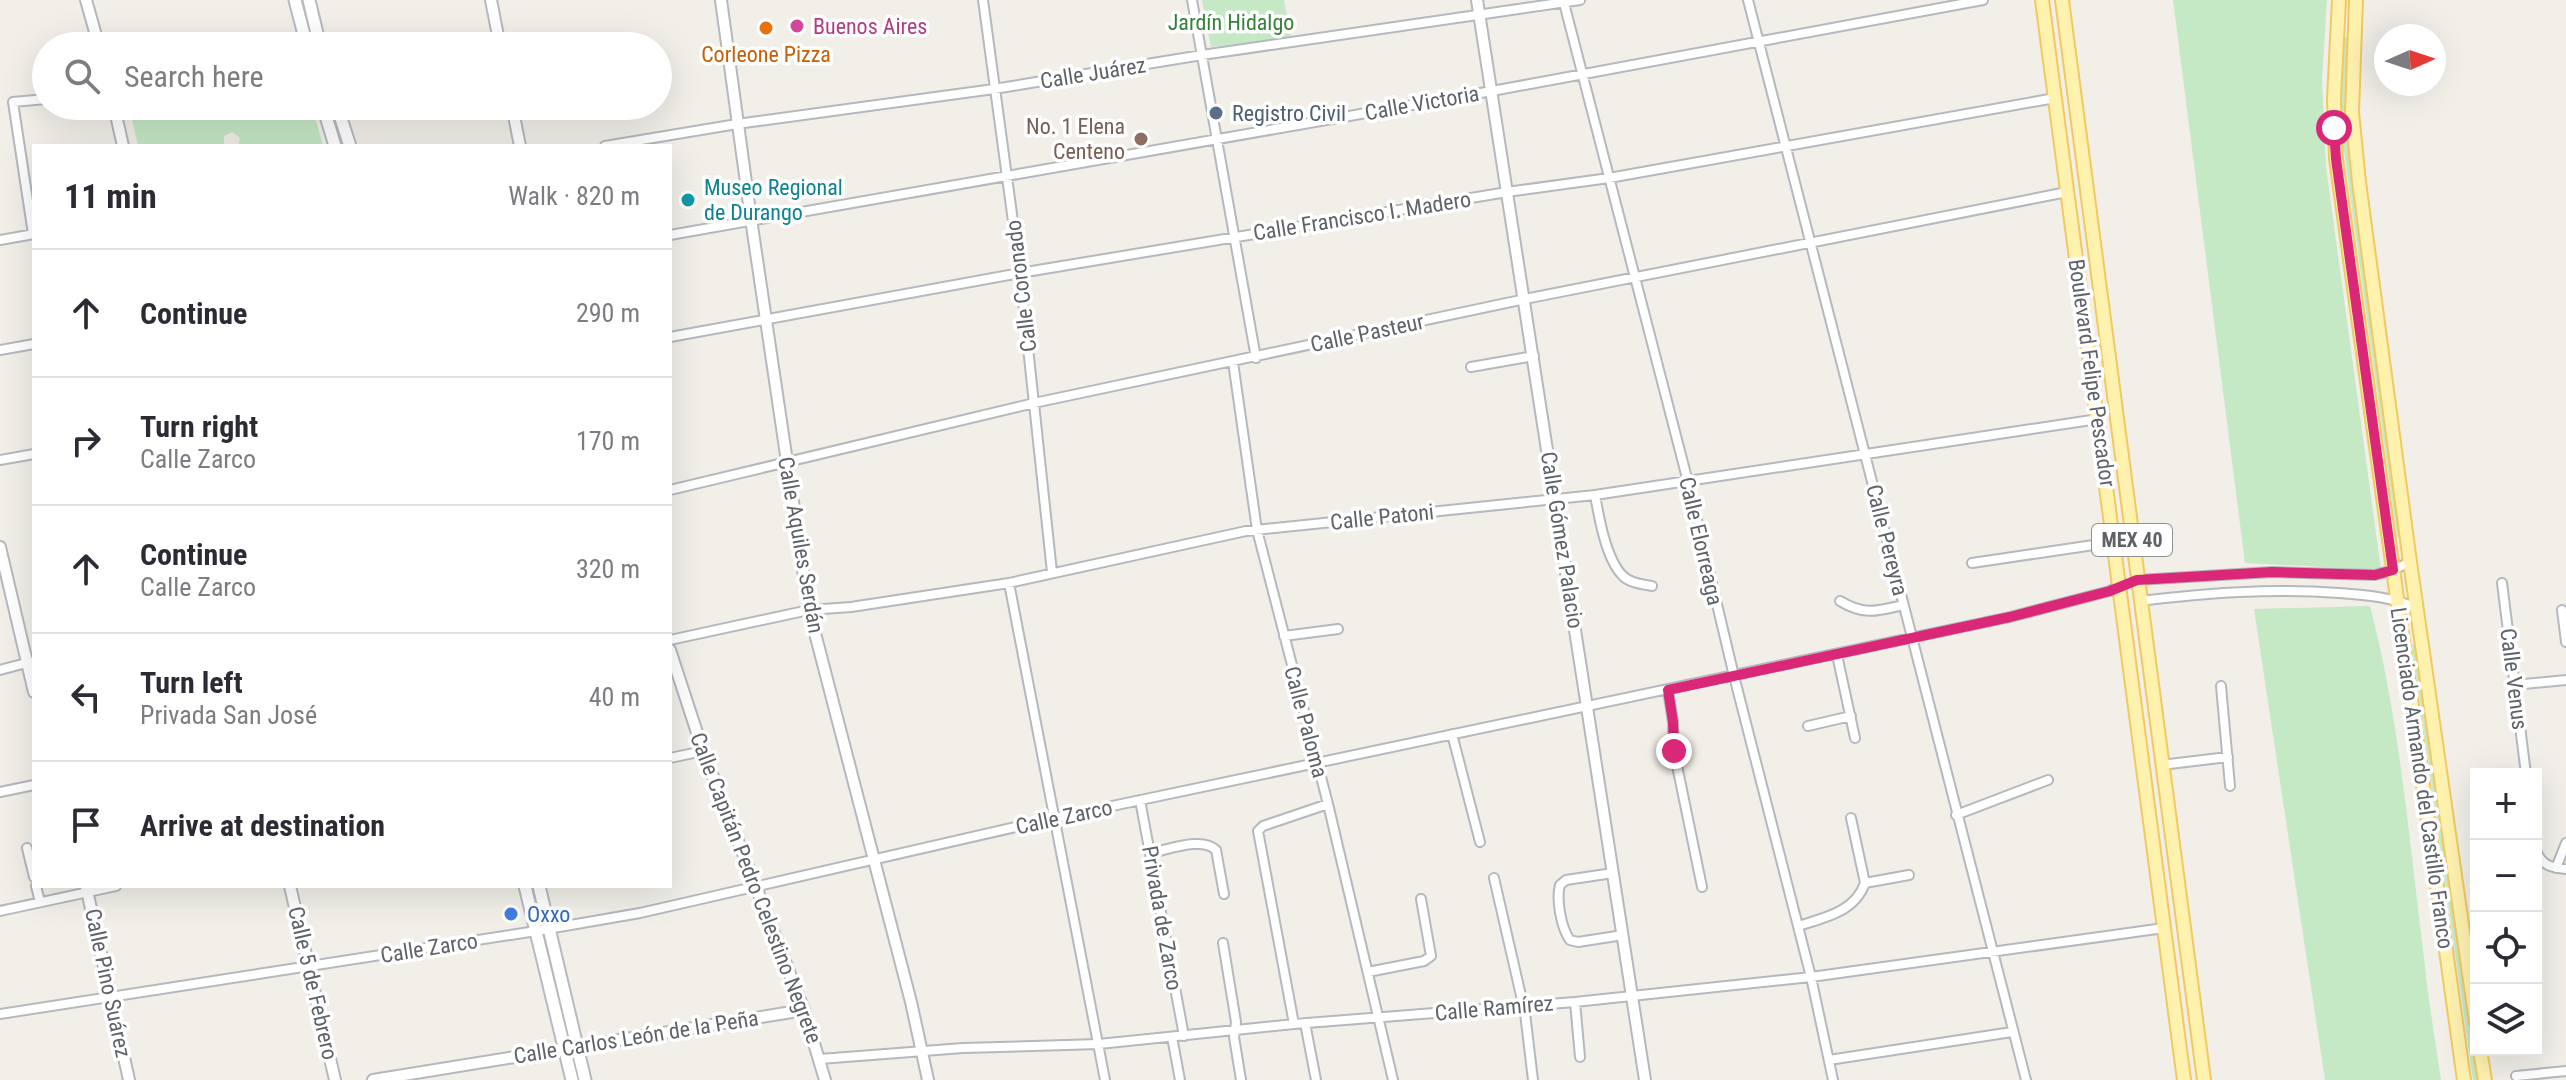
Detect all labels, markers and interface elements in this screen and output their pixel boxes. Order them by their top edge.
park label: Jardín Hidalgo [1168,10,1294,35]
place label: Buenos Aires [813,14,927,39]
marker: Buenos Aires [788,17,806,35]
marker: Corleone Pizza [757,19,775,37]
north arrow [2374,24,2446,96]
search box [32,32,672,120]
place label: Corleone Pizza [701,42,831,67]
street label: Calle Juárez [1038,52,1148,94]
icon: search [60,54,104,98]
text: Search here [124,59,264,94]
street label: Calle Victoria [1363,81,1481,125]
place label: Registro Civil [1232,101,1346,126]
marker: Registro Civil [1207,104,1225,122]
route start [2316,110,2352,146]
place label: No. 1 Elena Centeno [1026,114,1125,164]
marker: No. 1 Elena Centeno [1132,130,1150,148]
place label: Museo Regional de Durango [704,175,843,225]
text: 11 min [64,176,157,216]
text: Walk · 820 m [508,181,640,211]
street label: Calle Francisco I. Madero [1251,186,1473,246]
marker: Museo Regional de Durango [679,191,697,209]
street label: Calle Coronado [1001,219,1041,353]
street label: Boulevard Felipe Pescador [2064,257,2120,489]
icon: ahead [64,291,108,335]
text: Continue [140,296,247,331]
text: 290 m [576,298,640,328]
street label: Calle Pasteur [1308,309,1426,357]
text: Turn right [140,409,258,444]
icon: right [64,419,108,463]
text: 170 m [576,426,640,456]
text: Calle Zarco [140,444,256,474]
street label: Calle Gómez Palacio [1536,450,1588,630]
street label: Calle Aquiles Serdán [773,455,829,635]
street label: Calle Elorreaga [1674,474,1728,608]
street label: Calle Pereyra [1861,482,1913,598]
street label: Calle Patoni [1329,499,1435,535]
road number: MEX 40 [2092,524,2172,556]
text: Continue [140,537,247,572]
icon: ahead [64,547,108,591]
text: 320 m [576,554,640,584]
text: Calle Zarco [140,572,256,602]
street label: Licenciado Armando del Castillo Franco [2386,606,2458,950]
street label: Calle Venus [2495,627,2533,731]
street label: Calle Paloma [1279,664,1333,780]
text: Turn left [140,665,243,700]
icon: left [64,675,108,719]
text: 40 m [589,682,640,712]
text: Privada San José [140,700,317,730]
street label: Calle Capitán Pedro Celestino Negrete [685,729,827,1047]
route end [1656,733,1692,769]
map controls [2470,768,2542,1056]
button: + [2470,768,2542,840]
street label: Calle Zarco [1013,795,1115,839]
icon: arrive [64,803,108,847]
text: Arrive at destination [140,808,385,843]
button: − [2470,840,2542,912]
street label: Privada de Zarco [1137,844,1187,992]
place label: Oxxo [527,902,570,927]
street label: Calle 5 de Febrero [283,904,343,1062]
marker: Oxxo [502,905,520,923]
street label: Calle Pino Suárez [80,906,136,1060]
button: locate [2470,912,2542,984]
street label: Calle Zarco [379,928,479,968]
button: layers [2470,984,2542,1056]
street label: Calle Ramírez [1434,990,1554,1026]
street label: Calle Carlos León de la Peña [512,1005,760,1069]

